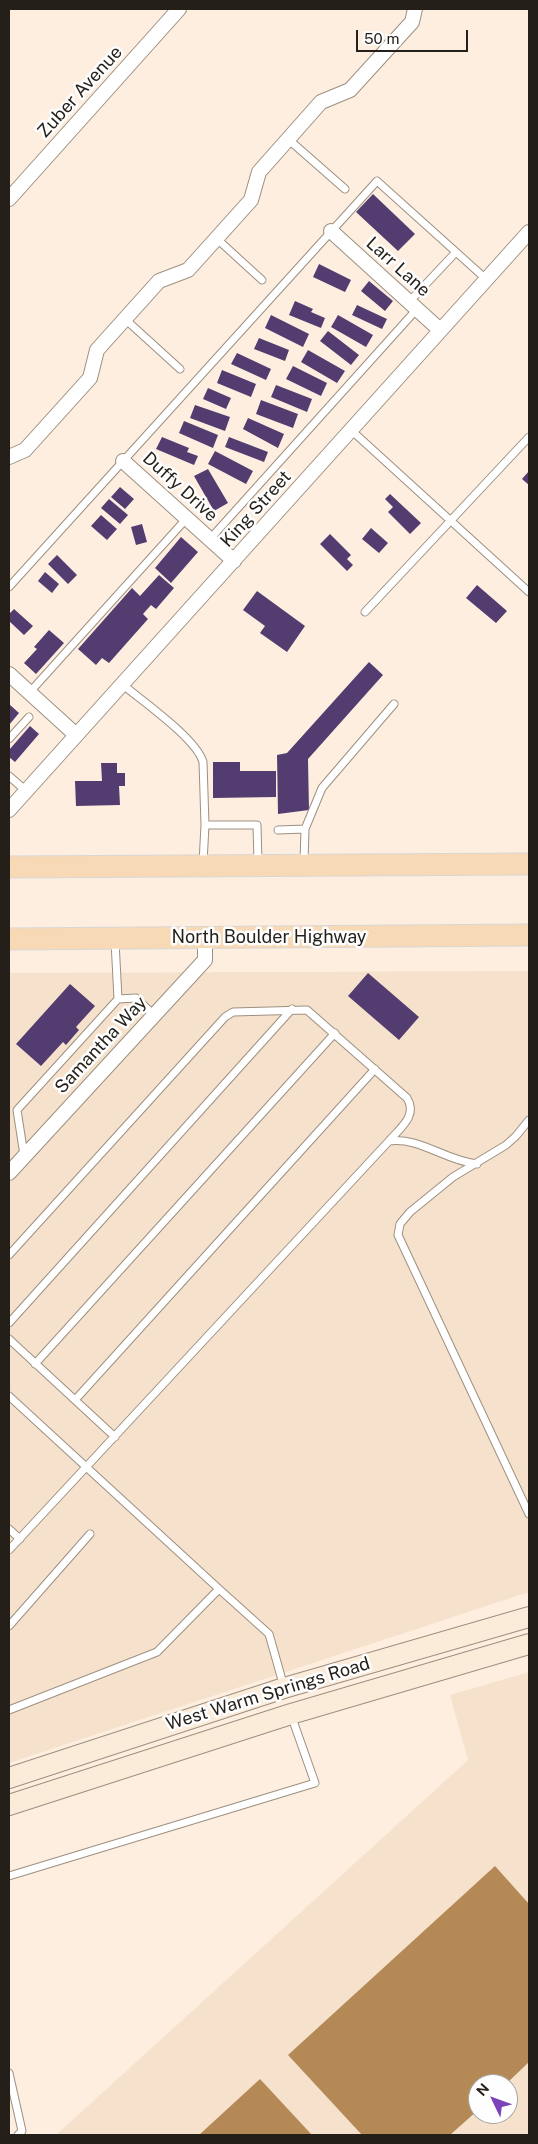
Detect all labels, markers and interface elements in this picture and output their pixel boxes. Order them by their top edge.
scale bar [358,20,470,52]
text: 50 m [364,30,399,47]
street label: Zuber Avenue [33,42,127,142]
street label: Larr Lane [361,232,435,302]
street label: Duffy Drive [138,448,222,526]
street label: King Street [216,466,296,552]
street label: North Boulder Highway [172,926,366,948]
street label: Samantha Way [51,992,151,1098]
street label: West Warm Springs Road [164,1653,372,1735]
north arrow [468,2074,518,2124]
text: N [473,2080,492,2099]

